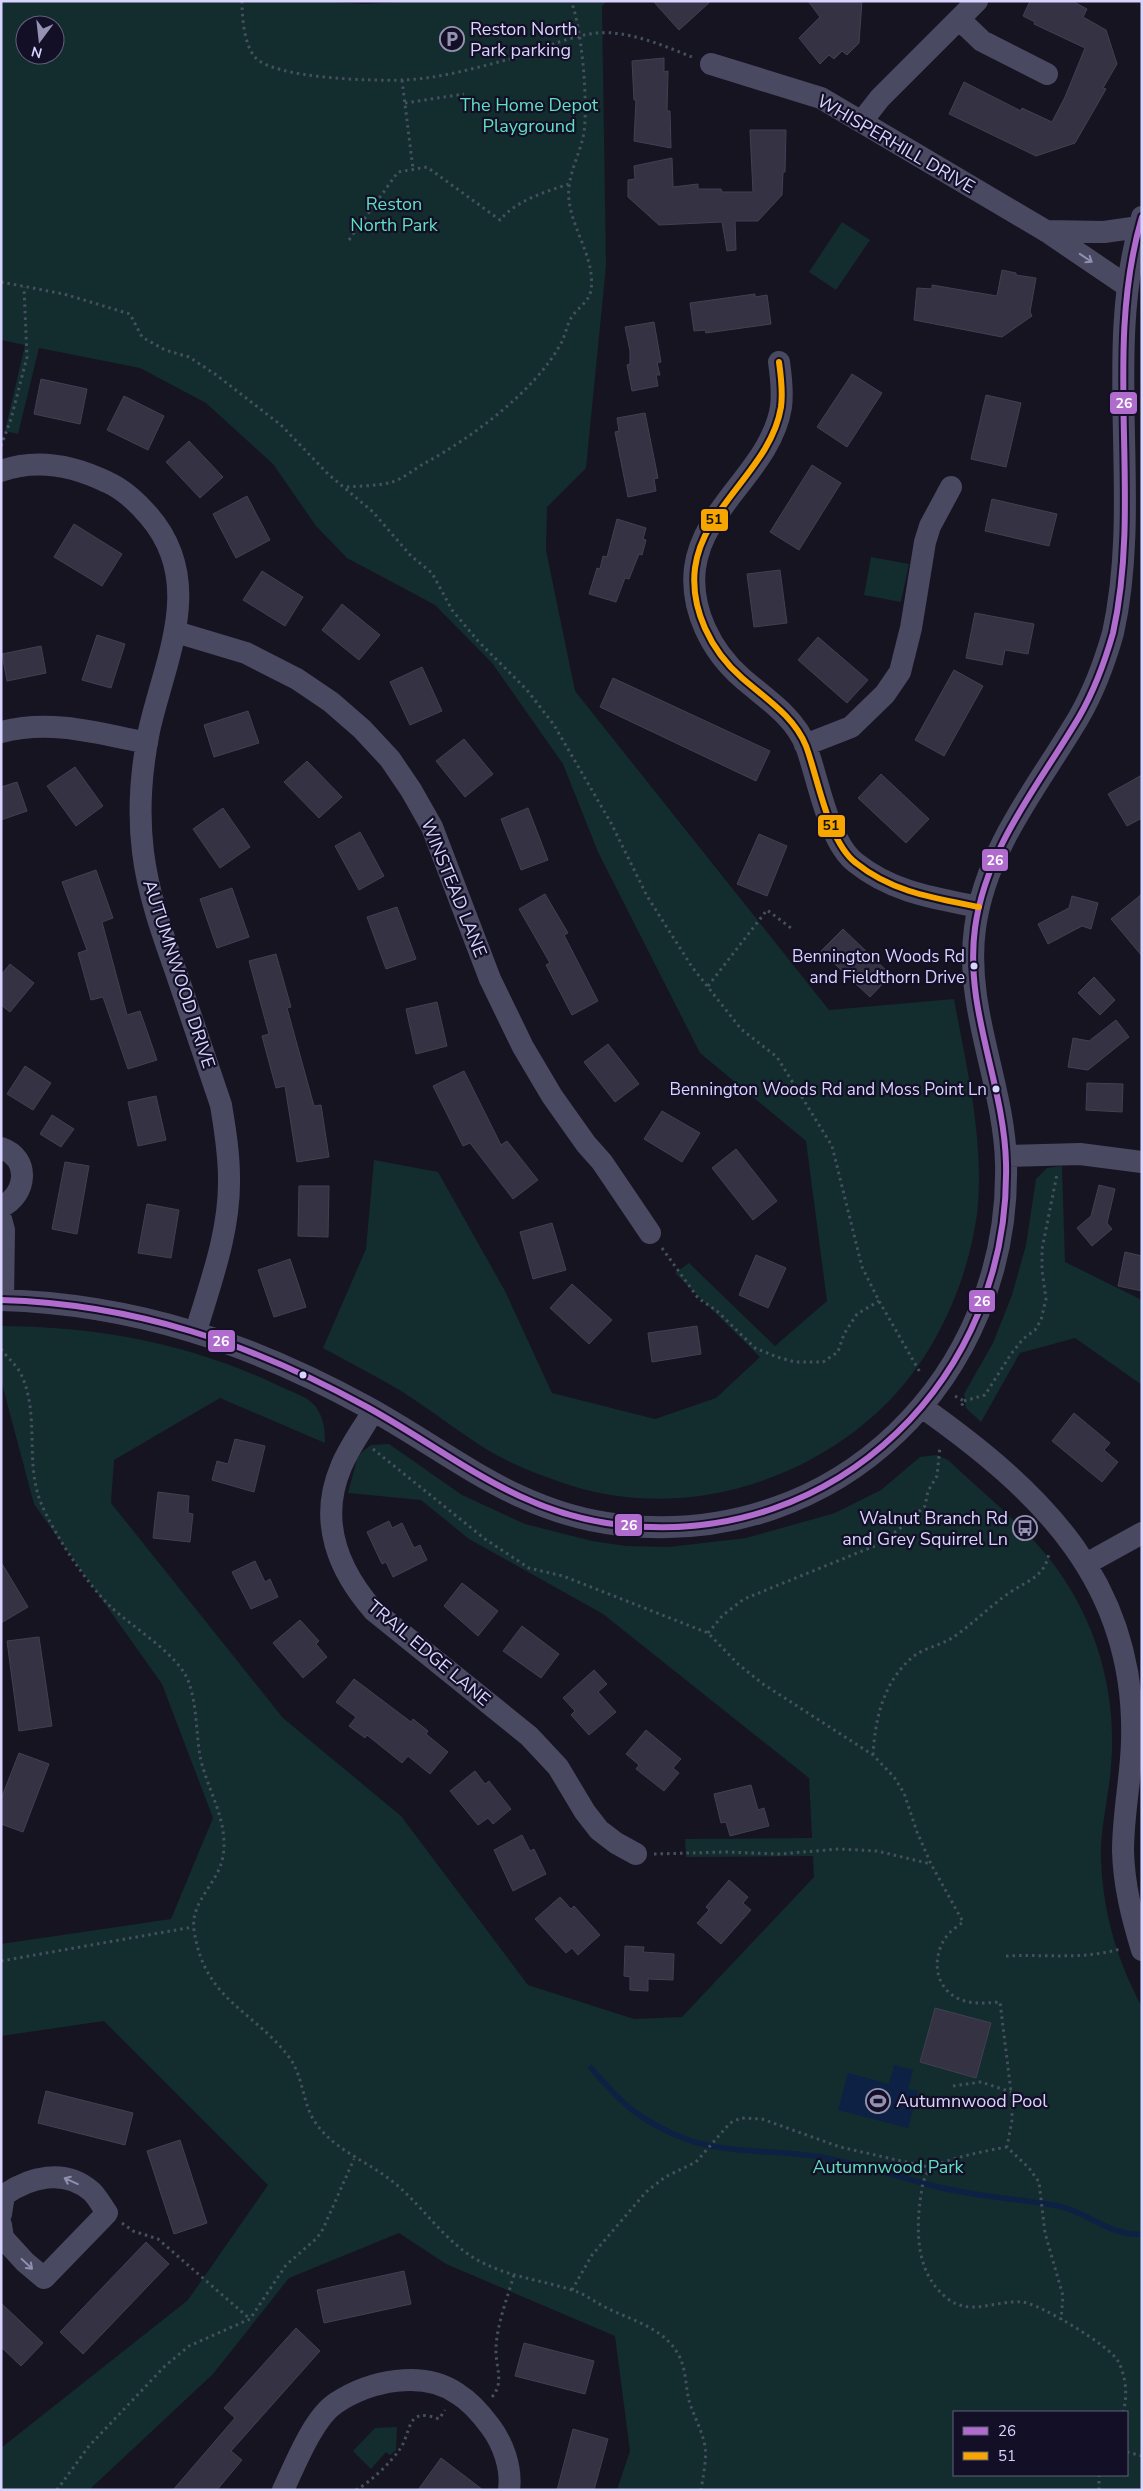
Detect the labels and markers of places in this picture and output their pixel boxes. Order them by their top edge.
place label: Reston North Park parking [470,17,578,62]
parking icon: Reston North Park parking [439,26,465,52]
place label: Bennington Woods Rd and Fieldthorn Drive [792,945,965,989]
marker: Bennington Woods Rd and Fieldthorn Drive [969,961,979,971]
place label: Bennington Woods Rd and Moss Point Ln [669,1078,987,1101]
marker: Bennington Woods Rd and Moss Point Ln [991,1084,1001,1094]
unlabelled marker [298,1370,308,1380]
place label: Walnut Branch Rd and Grey Squirrel Ln [842,1506,1008,1551]
bus stop icon: Walnut Branch Rd and Grey Squirrel Ln [1012,1515,1038,1541]
sports icon: Autumnwood Pool [865,2088,891,2114]
place label: Autumnwood Pool [896,2089,1048,2113]

